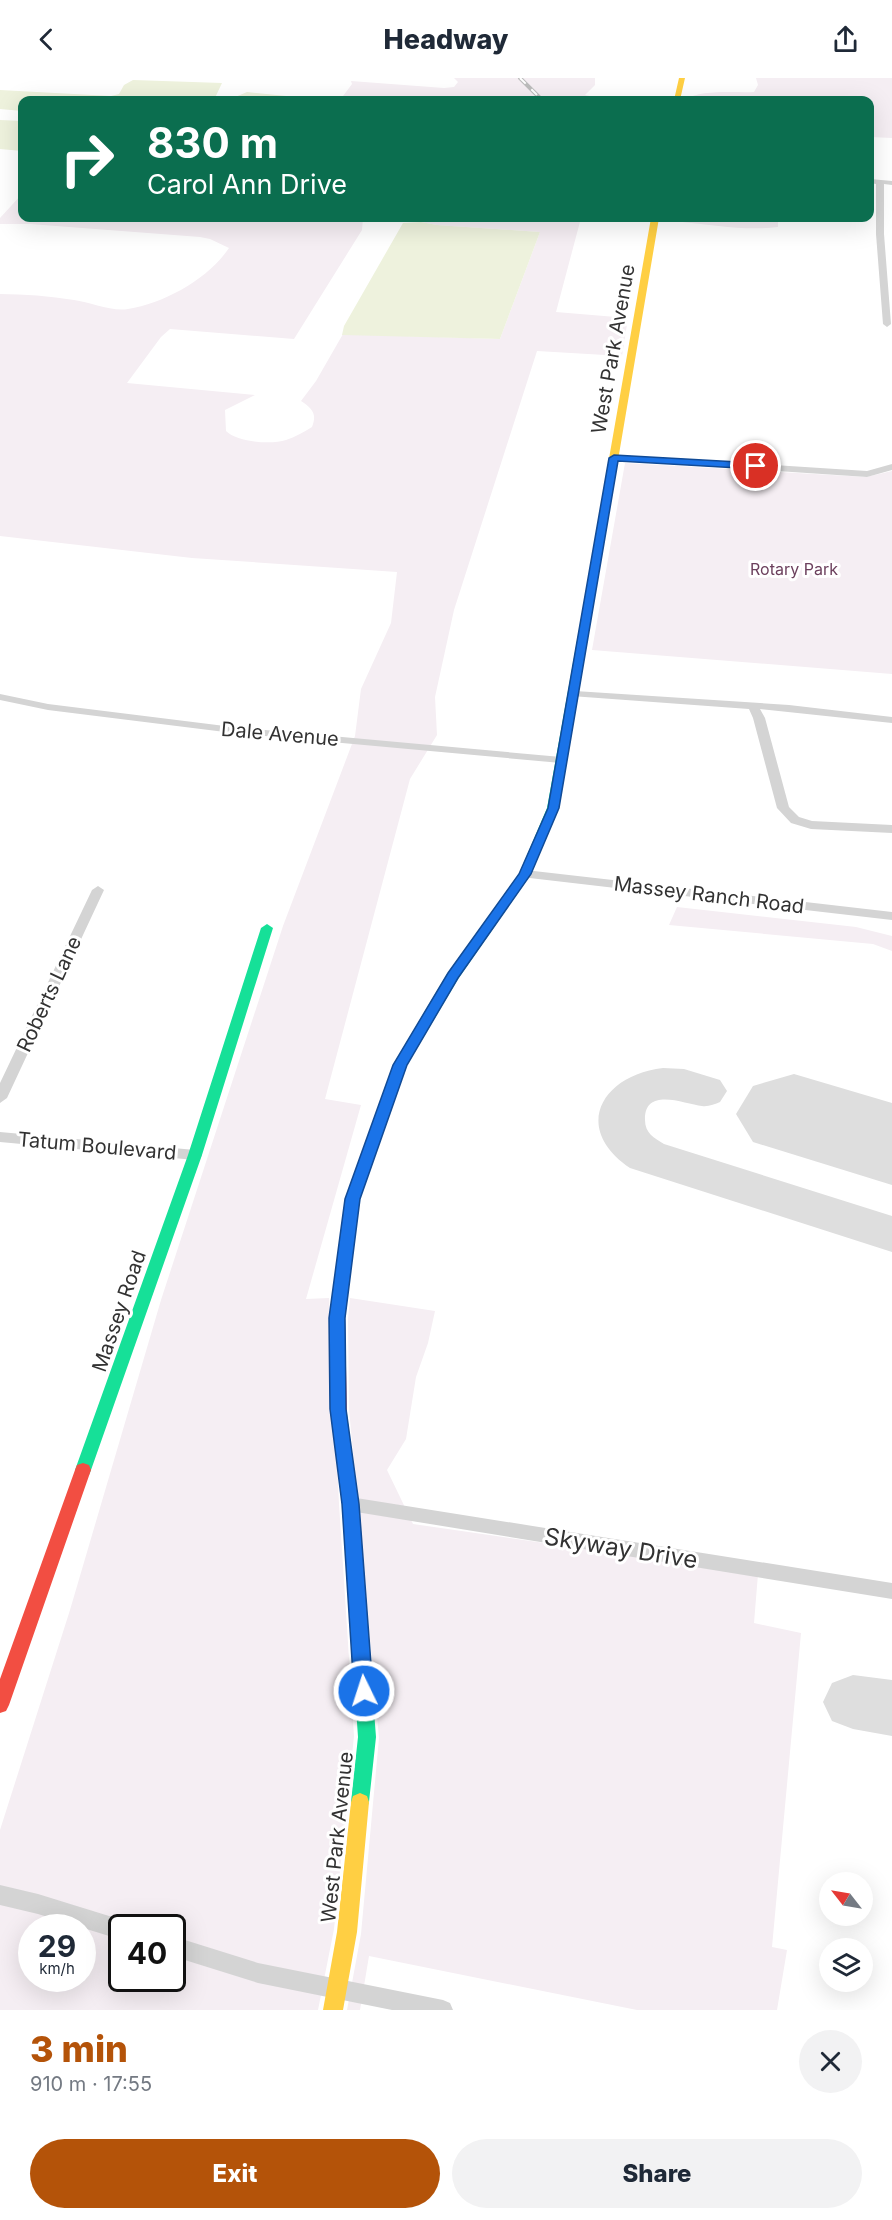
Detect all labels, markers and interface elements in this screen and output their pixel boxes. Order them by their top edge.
icon: back [30,23,63,56]
text: Headway [383,23,509,56]
icon: share [829,23,862,56]
text: 830 m [147,117,278,168]
icon: right [48,120,126,198]
text: Carol Ann Drive [147,168,347,201]
street label: West Park Avenue [586,262,640,436]
pin [730,440,781,491]
icon: arrive [739,449,772,482]
park label: Rotary Park [750,559,838,579]
street label: Dale Avenue [220,717,340,751]
street label: Massey Ranch Road [613,871,805,919]
street label: Roberts Lane [12,932,86,1056]
street label: Tatum Boulevard [17,1127,177,1165]
street label: Massey Road [87,1247,151,1375]
street label: Skyway Drive [542,1522,700,1574]
position arrow [332,1659,396,1723]
street label: West Park Avenue [316,1750,358,1924]
north arrow [819,1872,873,1926]
map controls [819,1872,873,1992]
speed limit sign: 40 [108,1914,186,1992]
text: 29 [38,1928,76,1964]
button: layers [819,1938,873,1992]
text: km/h [39,1959,75,1978]
text: 3 min [30,2027,128,2071]
button: close [799,2030,862,2093]
text: 910 m · 17:55 [30,2072,152,2096]
button: Exit [30,2139,440,2208]
button: Share [452,2139,862,2208]

